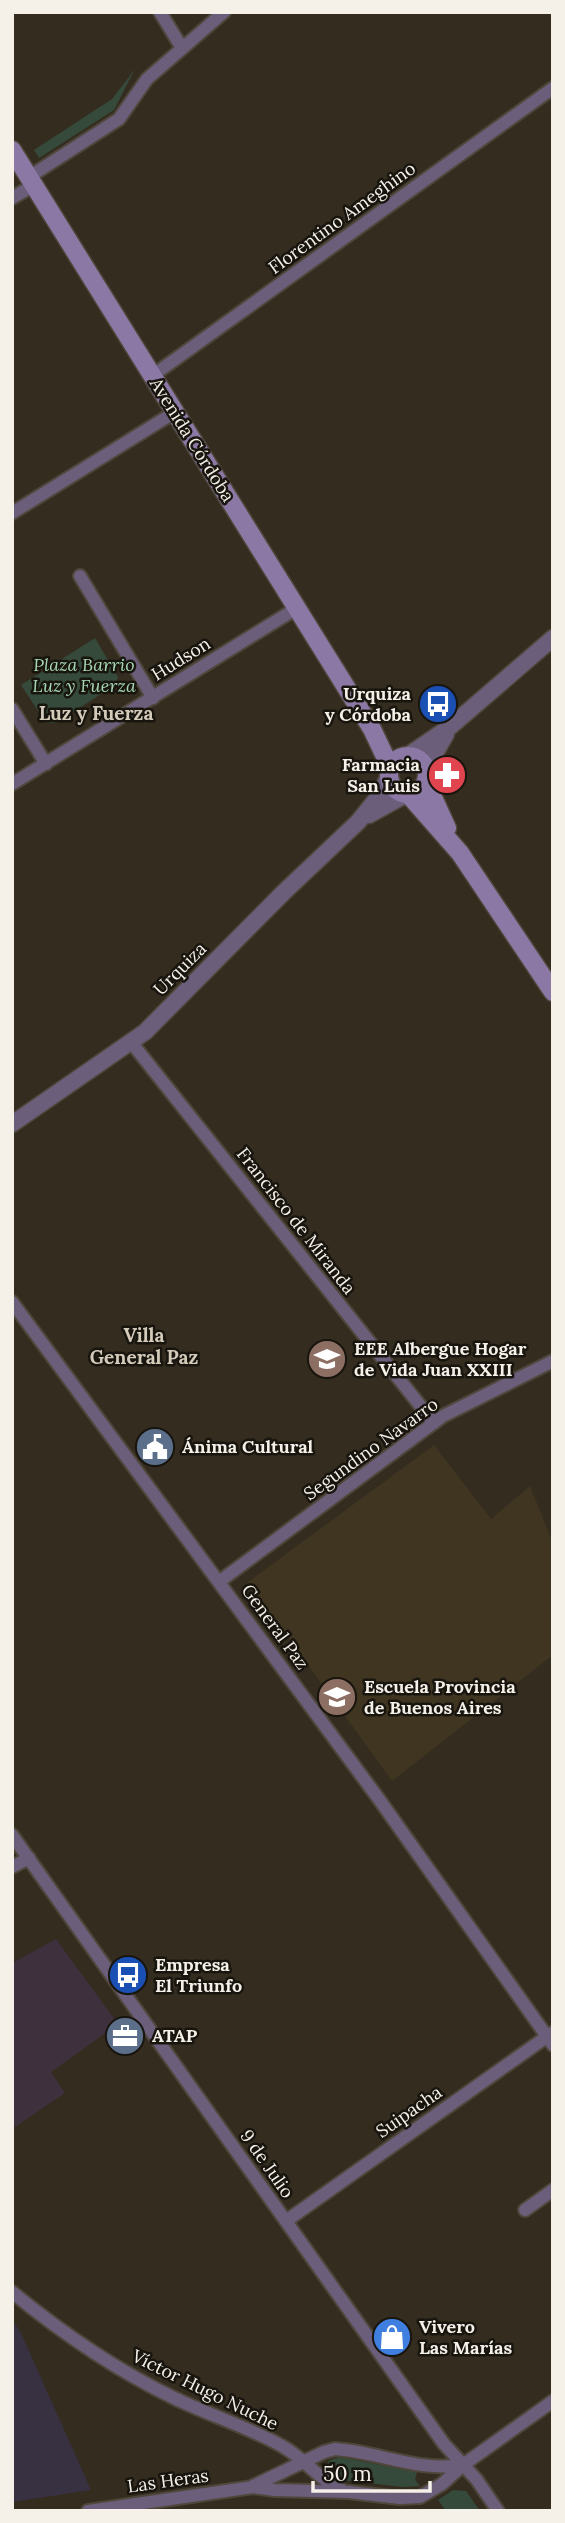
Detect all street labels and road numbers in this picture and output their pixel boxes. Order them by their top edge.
street label: Florentino Ameghino [264,156,420,279]
street label: Avenida Córdoba [144,372,240,506]
street label: Hudson [147,632,214,686]
street label: Urquiza [148,937,211,1000]
street label: Francisco de Miranda [232,1143,361,1299]
street label: Segundino Navarro [299,1392,442,1505]
street label: General Paz [237,1579,314,1674]
street label: Suipacha [371,2080,446,2143]
street label: 9 de Julio [236,2125,299,2202]
street label: Víctor Hugo Nuche [127,2344,282,2435]
street label: Las Heras [126,2463,210,2498]

